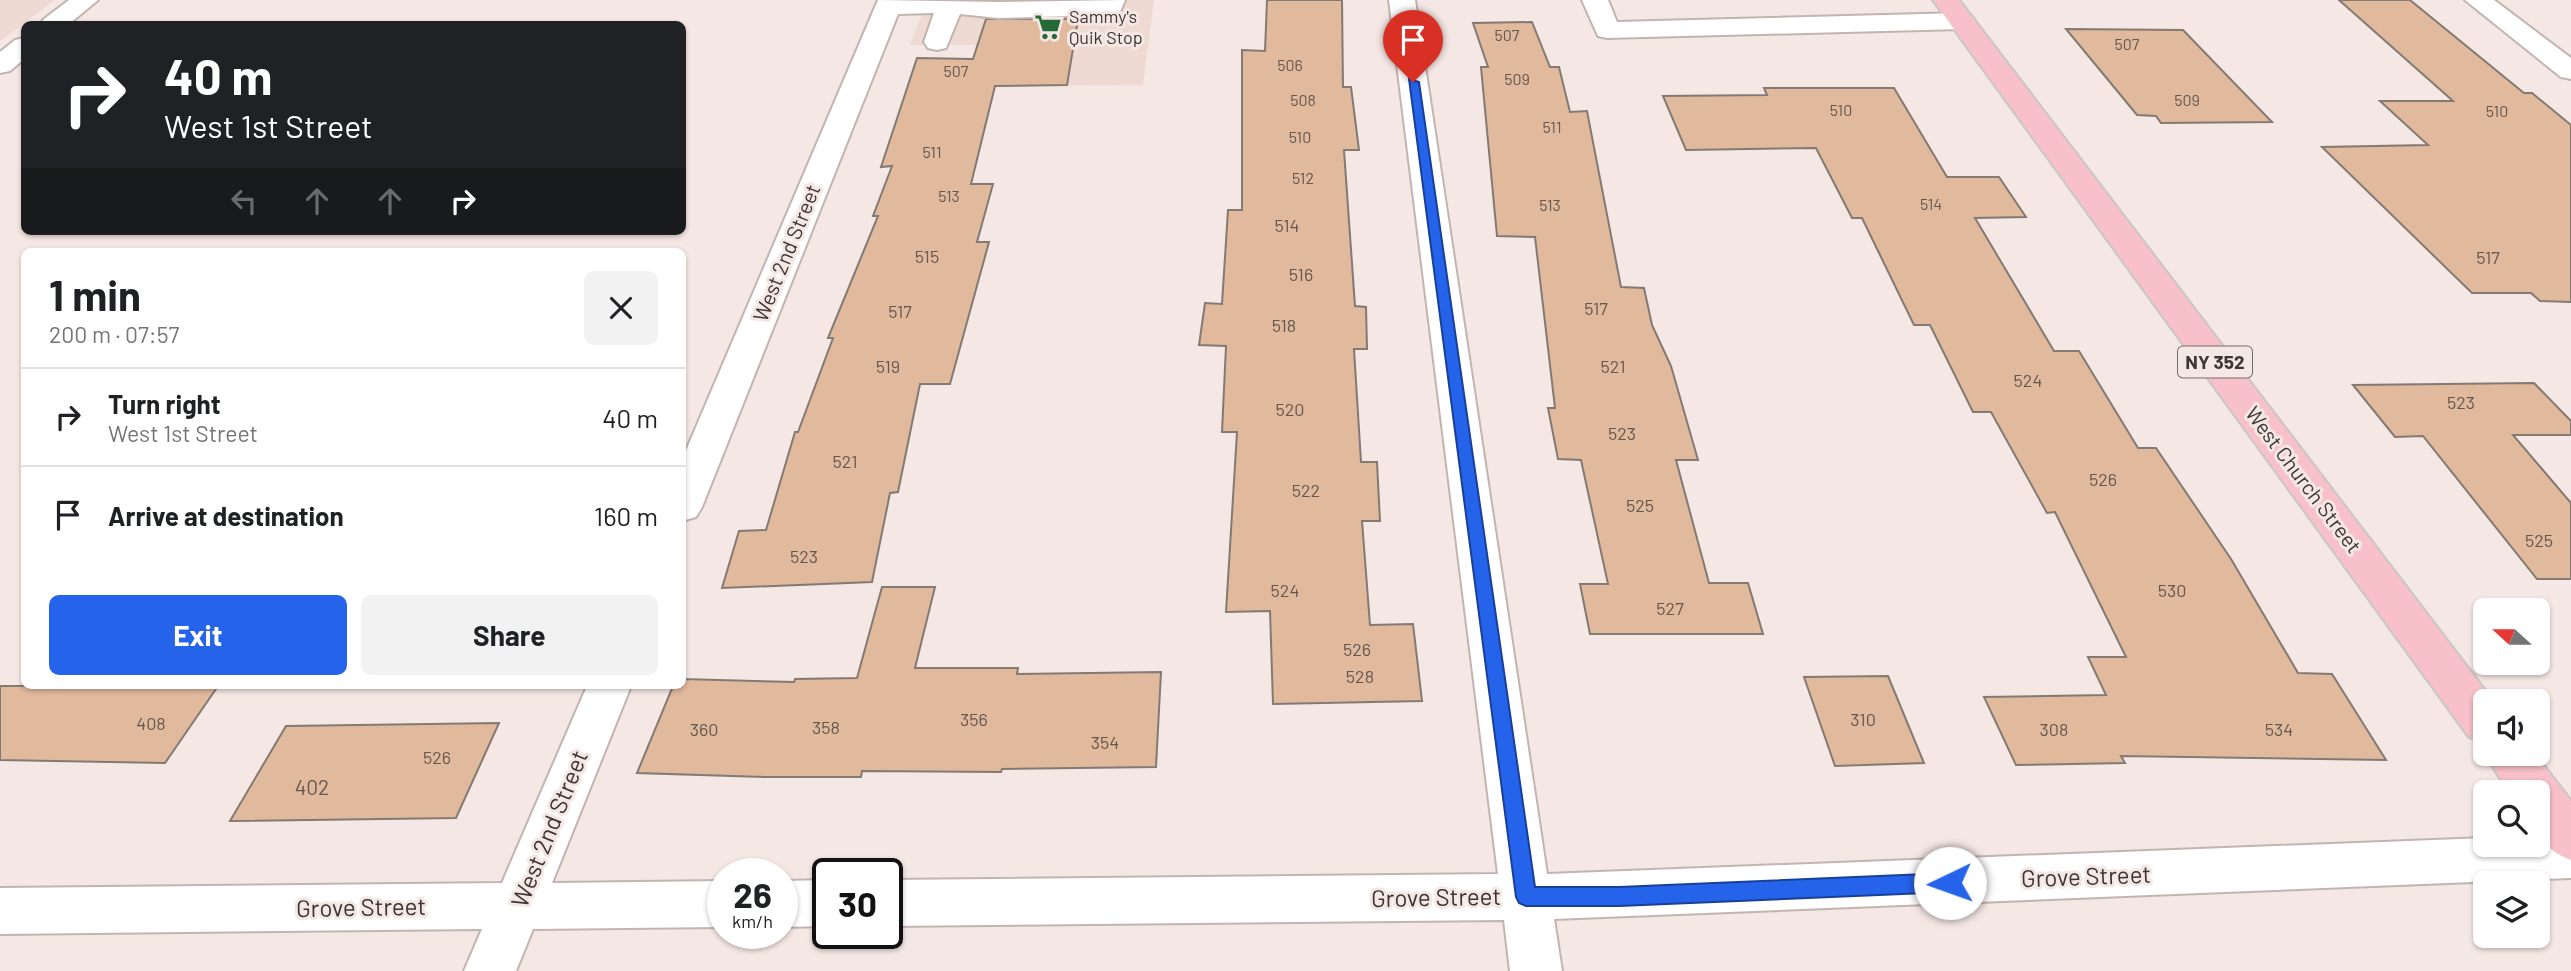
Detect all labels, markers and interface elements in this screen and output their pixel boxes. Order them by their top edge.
place label: Sammy's Quik Stop [1069,5,1143,48]
pin [1383,10,1443,82]
supermarket icon: Sammy's Quik Stop [1033,12,1063,42]
icon: arrive [1394,21,1432,59]
house number: 507 [1495,25,1520,44]
house number: 507 [2115,34,2140,53]
text: 40 m [164,46,272,105]
icon: right [49,49,140,140]
house number: 506 [1277,55,1303,74]
house number: 507 [944,61,969,80]
house number: 509 [1504,69,1530,88]
house number: 508 [1290,90,1316,109]
house number: 509 [2174,90,2200,109]
house number: 510 [1830,100,1852,119]
house number: 510 [2486,101,2508,120]
text: West 1st Street [164,106,373,144]
house number: 511 [1542,117,1562,136]
house number: 510 [1289,127,1311,146]
house number: 511 [922,142,942,161]
house number: 512 [1292,168,1314,187]
street label: West 2nd Street [747,180,825,325]
icon: left [225,182,263,220]
icon: ahead [298,182,336,220]
icon: ahead [371,182,409,220]
icon: right [444,182,482,220]
house number: 513 [938,186,960,205]
house number: 514 [1920,194,1942,213]
house number: 513 [1539,195,1561,214]
house number: 514 [1275,214,1299,236]
house number: 515 [915,245,939,267]
house number: 517 [2476,246,2500,268]
house number: 516 [1289,263,1313,285]
text: 1 min [49,269,141,319]
button: close [584,271,658,345]
house number: 517 [1584,297,1608,319]
house number: 517 [888,300,912,322]
house number: 518 [1272,314,1296,336]
text: 200 m · 07:57 [49,320,179,348]
road number: NY 352 [2178,346,2252,378]
house number: 519 [876,355,900,377]
house number: 521 [1601,355,1625,377]
house number: 524 [2014,369,2042,391]
text: Turn right [108,388,221,419]
house number: 523 [2447,391,2475,413]
icon: right [49,398,87,436]
house number: 520 [1275,398,1305,420]
street label: West Church Street [2241,401,2367,557]
text: 40 m [602,402,658,433]
text: West 1st Street [108,419,258,447]
house number: 523 [1608,422,1636,444]
house number: 521 [833,450,857,472]
house number: 526 [2089,468,2117,490]
house number: 522 [1292,479,1320,501]
house number: 525 [1626,494,1654,516]
icon: arrive [49,496,87,534]
text: Arrive at destination [108,500,344,531]
text: 160 m [594,500,658,531]
house number: 525 [2525,529,2553,551]
house number: 523 [790,545,818,567]
house number: 524 [1271,579,1299,601]
house number: 530 [2158,579,2186,601]
button: Exit [49,595,347,675]
button: Share [361,595,658,675]
house number: 527 [1656,597,1684,619]
north arrow [2473,598,2550,676]
map controls [2473,598,2550,948]
house number: 526 [1343,638,1371,660]
house number: 528 [1346,665,1374,687]
button: sound [2473,689,2550,766]
house number: 356 [960,708,988,730]
house number: 310 [1850,708,1876,730]
house number: 408 [136,712,166,734]
house number: 358 [812,716,840,738]
house number: 360 [690,718,718,740]
house number: 308 [2040,718,2068,740]
house number: 534 [2265,718,2293,740]
house number: 354 [1091,731,1119,753]
house number: 526 [423,746,451,768]
street label: West 2nd Street [504,746,593,911]
house number: 402 [295,774,329,799]
button: search [2473,780,2550,857]
position arrow [1913,846,1987,920]
speed limit sign: 30 [812,858,903,949]
street label: Grove Street [2020,859,2151,892]
button: layers [2473,871,2550,948]
text: 26 [733,873,772,915]
street label: Grove Street [1371,881,1501,912]
street label: Grove Street [296,891,426,922]
text: km/h [732,910,773,932]

